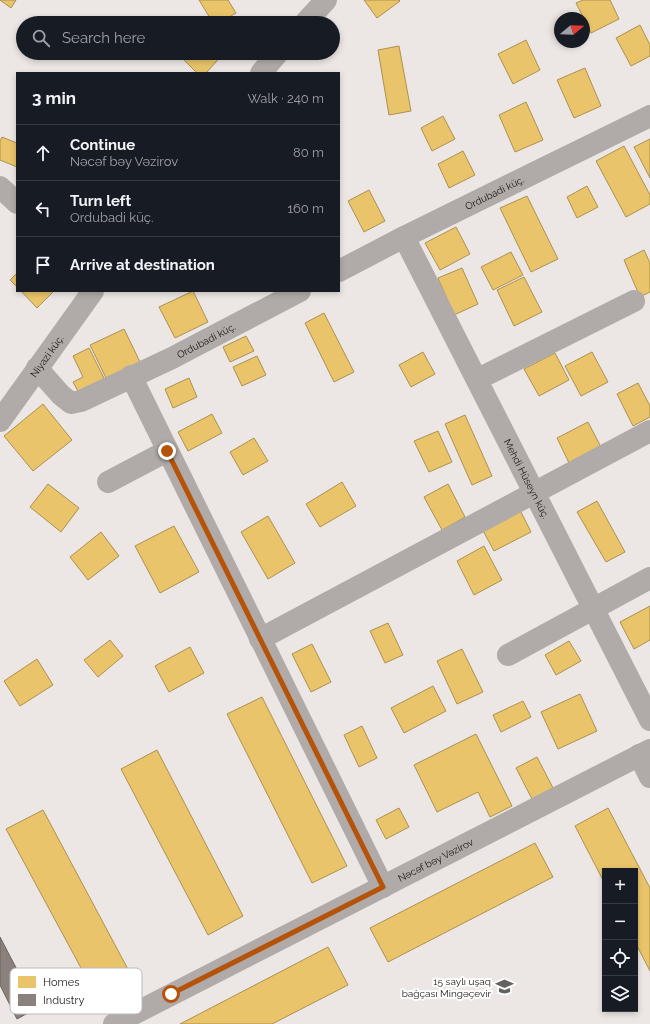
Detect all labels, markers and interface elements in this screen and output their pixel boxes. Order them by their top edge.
north arrow [554,12,590,48]
search box [16,16,340,60]
icon: search [30,27,52,49]
text: Search here [62,29,145,47]
text: 3 min [32,88,76,108]
text: Walk · 240 m [247,91,324,106]
text: Continue [70,136,135,154]
icon: ahead [32,142,54,164]
text: 80 m [293,145,324,160]
text: Nəcəf bəy Vəzirov [70,154,178,169]
street label: Ordubadi küç. [463,173,526,212]
text: Turn left [70,192,131,210]
icon: left [32,198,54,220]
text: 160 m [287,201,324,216]
text: Ordubadi küç. [70,210,153,225]
icon: arrive [32,254,54,276]
text: Arrive at destination [70,256,215,274]
street label: Ordubadi küç. [175,320,237,360]
street label: Niyazi küç. [28,333,65,379]
street label: Mehdi Hüseyn küç. [502,437,552,520]
route end [158,442,176,460]
street label: Nəcəf bəy Vəzirov [396,836,476,884]
map controls [602,868,638,1012]
button: + [602,868,638,904]
button: − [602,904,638,940]
button: locate [602,940,638,976]
legend [10,968,142,1014]
text: Homes [43,976,79,989]
place label: 15 saylı uşaq bağçası Mingəçevir [402,976,491,999]
button: layers [602,976,638,1012]
school or university icon: 15 saylı uşaq bağçası Mingəçevir [494,977,514,997]
route start [162,985,180,1003]
text: Industry [43,994,84,1007]

